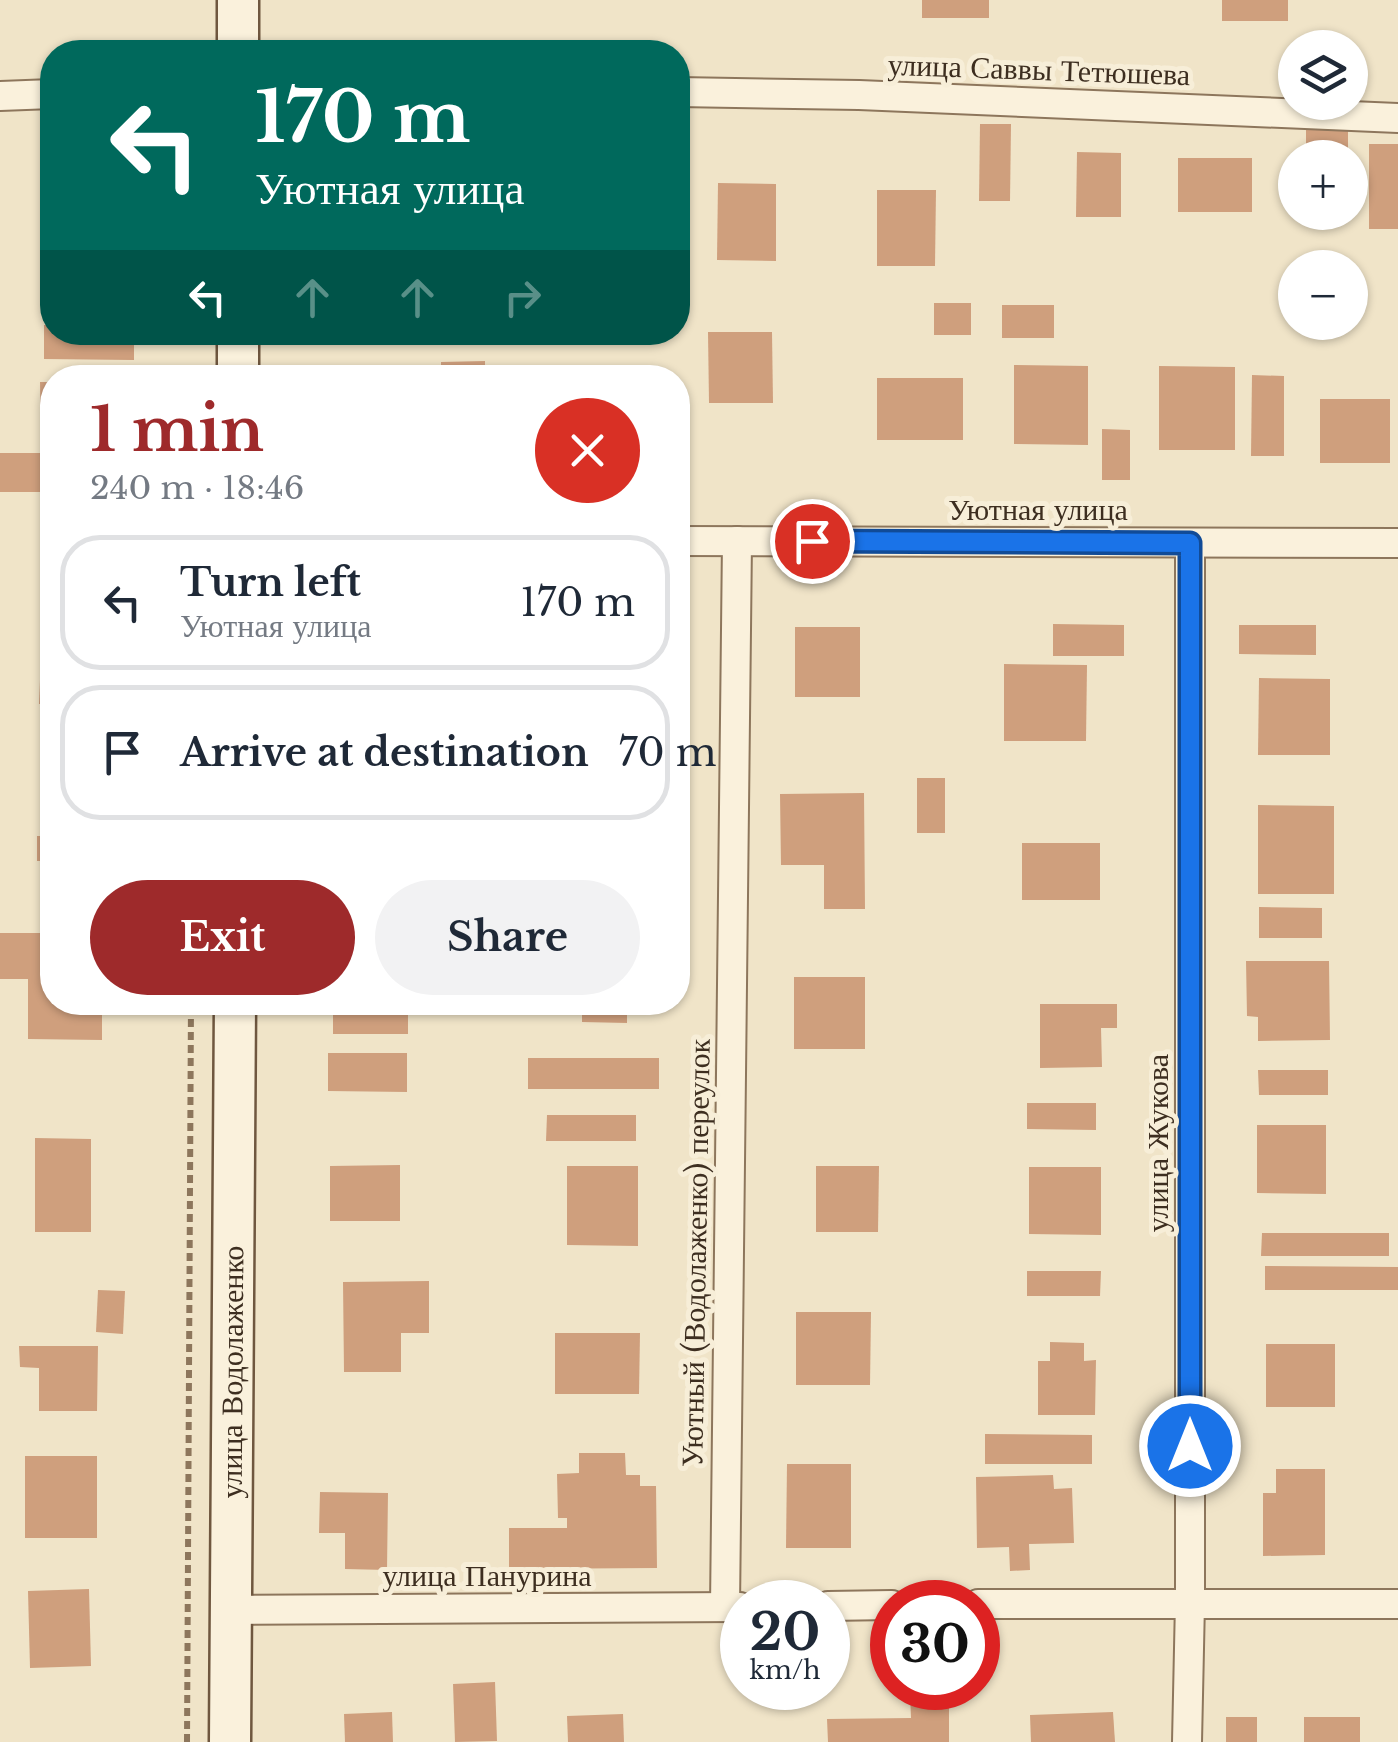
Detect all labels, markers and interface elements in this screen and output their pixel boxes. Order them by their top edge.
map controls [1278,30,1368,340]
button: layers [1278,30,1368,120]
street label: улица Саввы Тетюшева [887,46,1191,93]
text: 170 m [255,74,471,161]
icon: left [90,80,220,210]
button: + [1278,140,1368,230]
text: Уютная улица [255,160,524,216]
button: − [1278,250,1368,340]
icon: left [180,270,235,325]
icon: ahead [285,270,340,325]
icon: ahead [390,270,445,325]
icon: right [495,270,550,325]
text: 1 min [90,393,264,467]
button: close [535,398,640,503]
text: 240 m · 18:46 [90,468,304,508]
street label: Уютная улица [948,491,1128,528]
pin [770,499,855,584]
icon: arrive [785,514,840,569]
text: Turn left [180,559,361,606]
icon: left [95,575,150,630]
text: 170 m [520,579,635,626]
text: Уютная улица [180,606,372,646]
icon: arrive [95,725,150,780]
text: Arrive at destination [180,729,589,776]
text: 70 m [619,729,716,776]
button: Exit [90,880,355,995]
button: Share [375,880,640,995]
street label: Уютный (Водолаженко) переулок [673,1038,718,1467]
street label: улица Жукова [1139,1054,1176,1232]
street label: улица Водолаженко [213,1245,251,1499]
position arrow [1138,1394,1242,1498]
street label: улица Панурина [382,1557,592,1594]
speed limit sign: 30 [870,1580,1000,1710]
text: 20 [750,1601,820,1664]
text: km/h [750,1655,820,1686]

